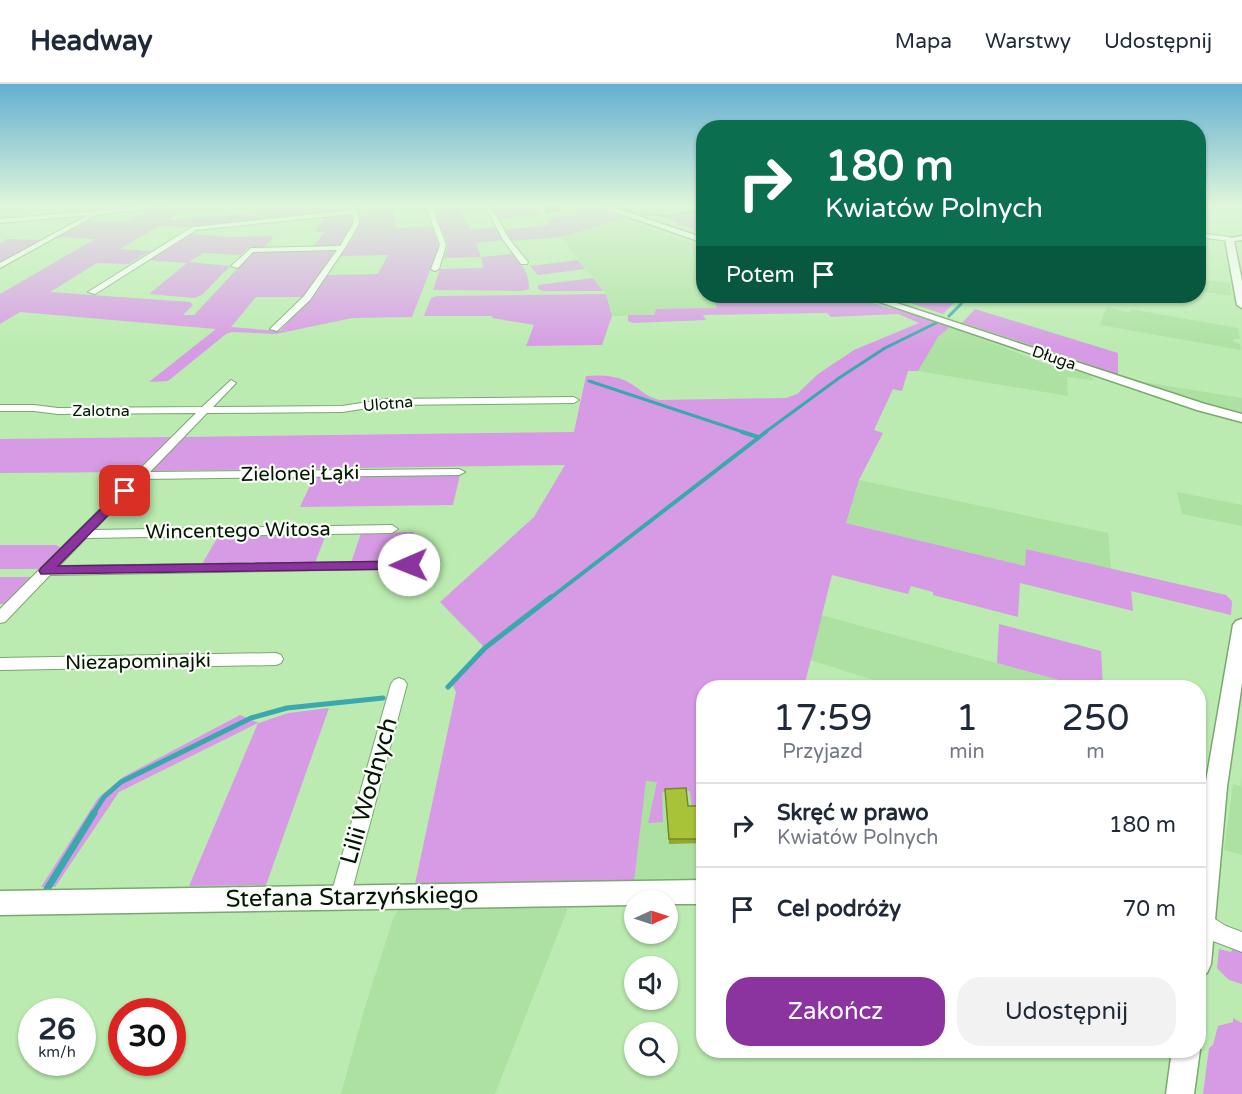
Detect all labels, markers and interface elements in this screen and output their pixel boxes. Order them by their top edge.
text: Headway [30,24,153,58]
text: Mapa [895,29,952,54]
text: Warstwy [985,29,1071,54]
text: Udostępnij [1104,29,1212,54]
text: 180 m [825,141,954,192]
icon: right [726,144,804,222]
text: Kwiatów Polnych [825,192,1043,225]
icon: arrive [807,258,840,291]
text: Potem [726,262,795,288]
street label: Długa [1029,341,1079,375]
street label: Ulotna [362,392,414,416]
street label: Zalotna [72,401,130,421]
street label: Zielonej Łąki [241,461,359,487]
pin [99,465,150,516]
icon: arrive [108,474,141,507]
street label: Wincentego Witosa [145,517,331,545]
position arrow [377,533,441,597]
street label: Niezapominajki [65,649,211,675]
text: 17:59 [773,697,873,740]
text: 1 [956,697,978,740]
text: 250 [1061,697,1129,740]
street label: Lilii Wodnych [334,714,404,868]
text: Przyjazd [782,740,863,764]
text: min [949,740,985,764]
text: m [1086,740,1105,764]
text: Skręć w prawo [777,800,929,826]
icon: right [726,809,759,842]
text: 180 m [1109,812,1176,838]
text: Kwiatów Polnych [777,826,939,850]
street label: Stefana Starzyńskiego [225,880,479,914]
north arrow [624,890,678,944]
map controls [624,890,678,1076]
icon: arrive [726,893,759,926]
text: Cel podróży [777,896,901,922]
text: 70 m [1122,896,1176,922]
button: sound [624,956,678,1010]
button: Zakończ [726,977,945,1046]
button: Udostępnij [957,977,1176,1046]
speed limit sign: 30 [108,998,186,1076]
text: 26 [38,1011,76,1048]
button: search [624,1022,678,1076]
text: km/h [38,1043,76,1061]

